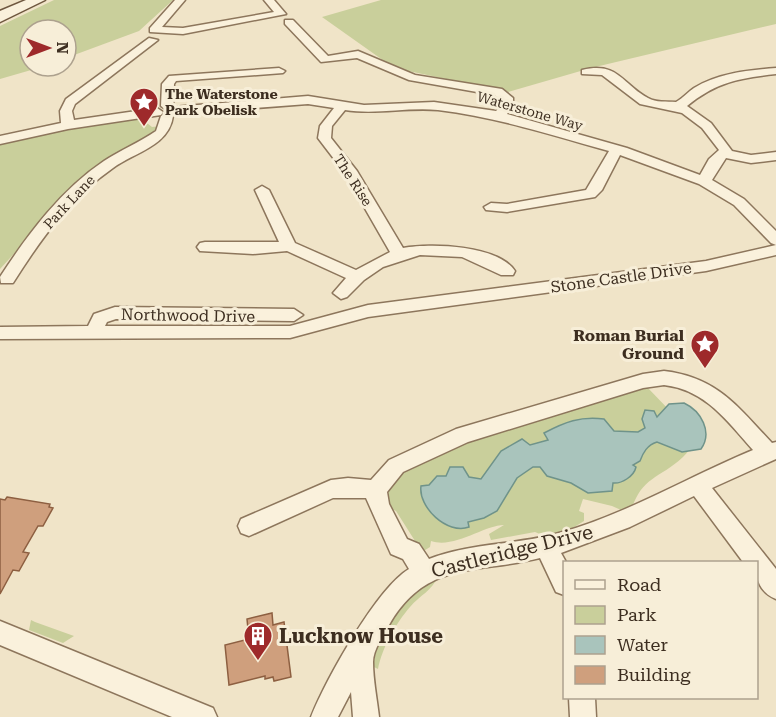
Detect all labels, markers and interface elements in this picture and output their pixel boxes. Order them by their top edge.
north arrow [18,18,78,78]
text: N [53,42,72,54]
place icon: The Waterstone Park Obelisk [128,86,160,128]
place label: The Waterstone Park Obelisk [165,86,278,118]
street label: Waterstone Way [475,88,585,134]
street label: The Rise [330,151,376,209]
street label: Park Lane [40,172,98,232]
street label: Stone Castle Drive [549,258,693,297]
street label: Northwood Drive [121,305,255,326]
place label: Roman Burial Ground [573,326,685,363]
place icon: Roman Burial Ground [689,328,721,370]
street label: Castleridge Drive [429,519,595,583]
legend [563,561,758,699]
text: Road [617,574,662,595]
text: Park [617,604,657,625]
building icon: Lucknow House [242,620,274,662]
place label: Lucknow House [279,624,443,648]
text: Water [617,634,668,655]
text: Building [617,664,691,685]

